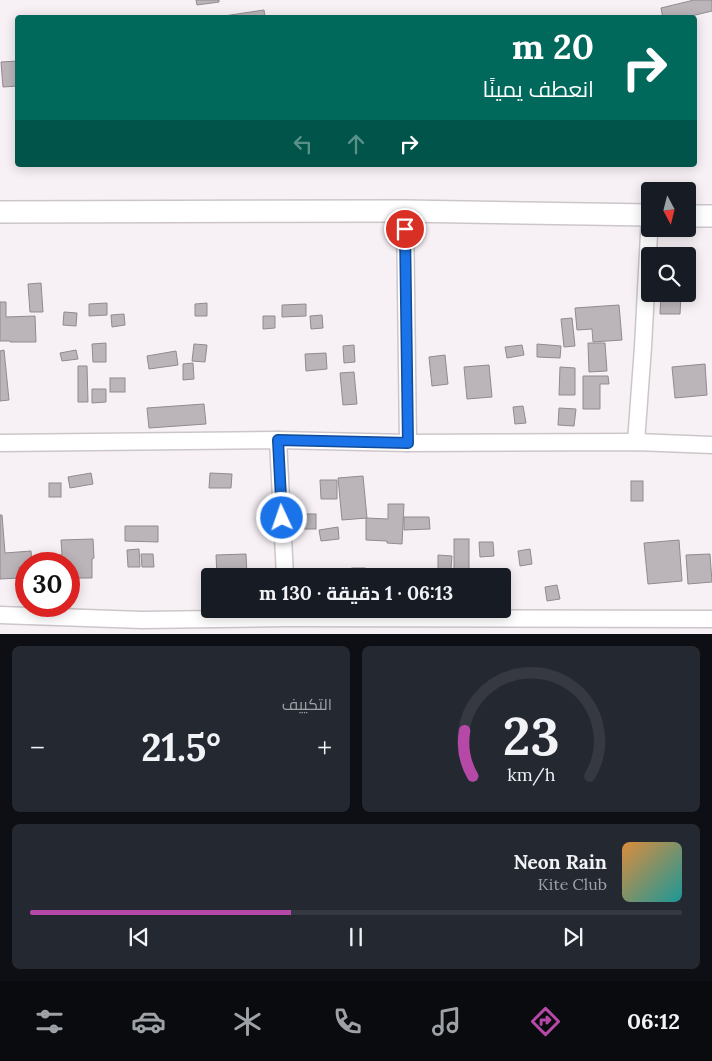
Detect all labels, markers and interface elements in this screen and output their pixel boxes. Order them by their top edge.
text: 20 m [512,24,594,69]
icon: right [612,35,677,100]
text: انعطف يمينًا [483,75,594,103]
icon: left [289,130,317,158]
icon: ahead [342,130,370,158]
icon: right [395,130,423,158]
north arrow [641,182,696,238]
map controls [641,182,696,302]
pin [384,208,426,250]
icon: arrive [391,215,419,243]
button: search [641,247,696,302]
position arrow [255,491,307,543]
speed limit sign: 30 [15,552,80,617]
text: 06:13 · 1 دقيقة · 130 m [259,581,453,605]
text: التكييف [282,694,332,714]
text: 23 [503,703,559,769]
text: 21.5° [141,723,221,771]
text: − [30,730,45,766]
text: + [317,730,332,766]
text: km/h [507,763,555,786]
text: Neon Rain [513,850,607,874]
text: Kite Club [538,874,607,894]
icon: previous [125,923,153,951]
icon: pause [342,923,370,951]
icon: next [559,923,587,951]
icon: filters [32,1004,67,1039]
icon: car [131,1004,166,1039]
icon: climate [230,1004,265,1039]
icon: phone [330,1004,365,1039]
icon: music [429,1004,464,1039]
icon: directions [528,1004,563,1039]
text: 06:12 [627,1007,680,1035]

